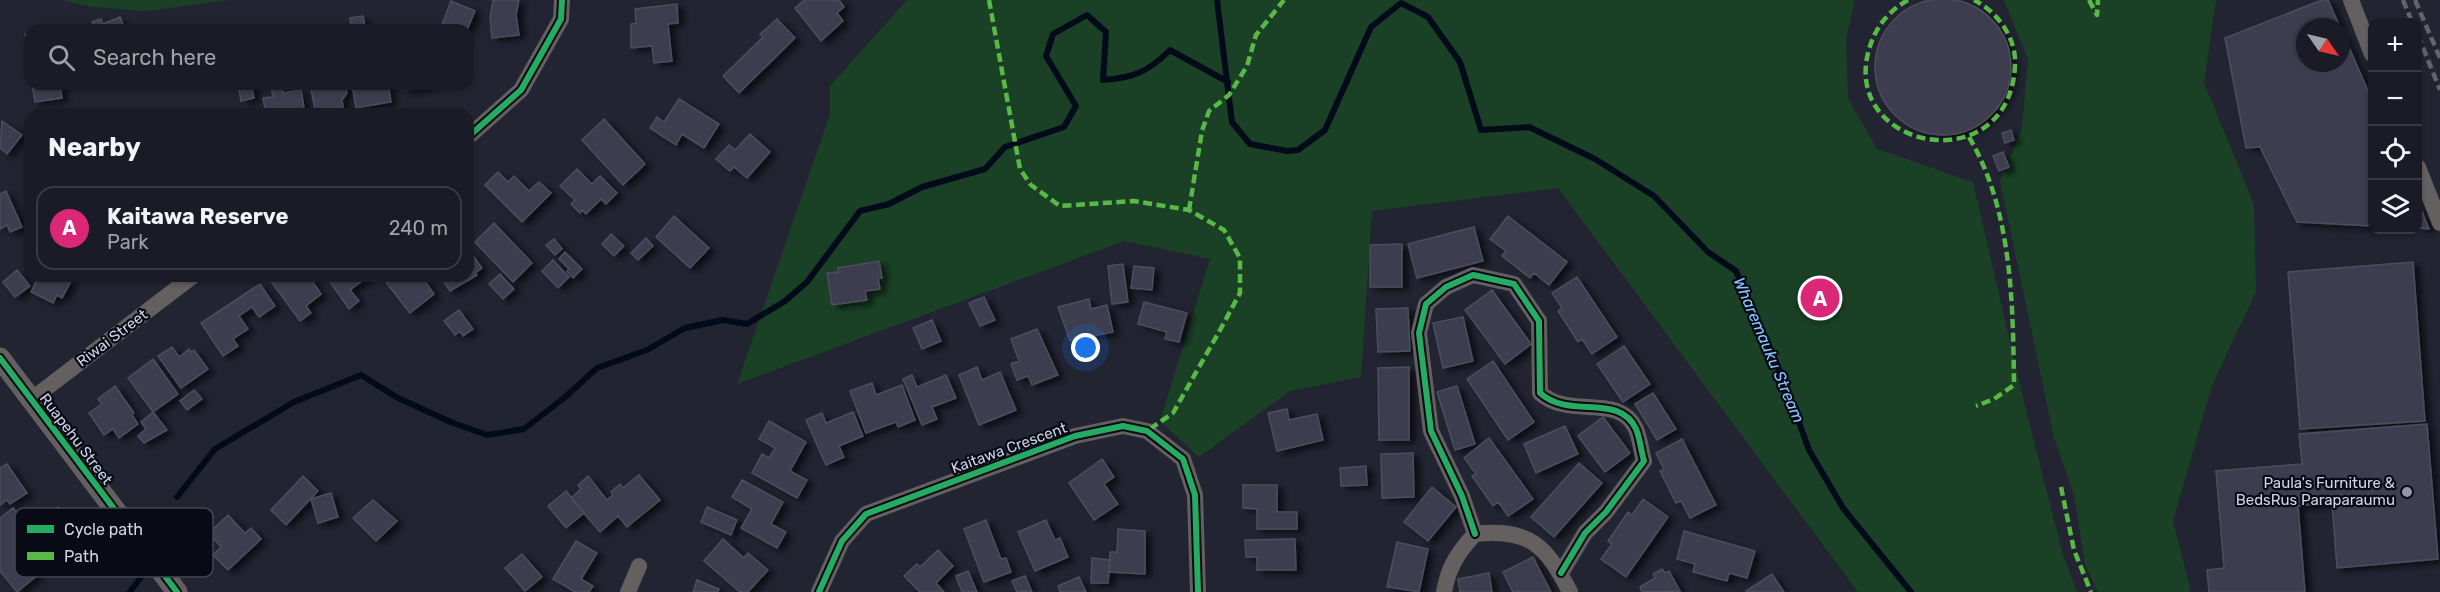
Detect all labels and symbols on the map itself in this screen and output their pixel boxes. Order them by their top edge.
north arrow [2296,18,2350,72]
water label: Wharemauku Stream [1730,274,1808,426]
pin: A [1800,276,1840,320]
street label: Riwai Street [73,305,151,371]
your location [1071,333,1100,362]
street label: Ruapehu Street [36,390,116,488]
street label: Kaitawa Crescent [949,419,1069,477]
place label: Paula's Furniture & BedsRus Paraparaumu [2236,474,2396,509]
marker: Paula's Furniture & BedsRus Paraparaumu [2400,485,2414,499]
legend [15,508,213,577]
text: Cycle path [64,520,143,539]
text: Path [64,547,99,566]

